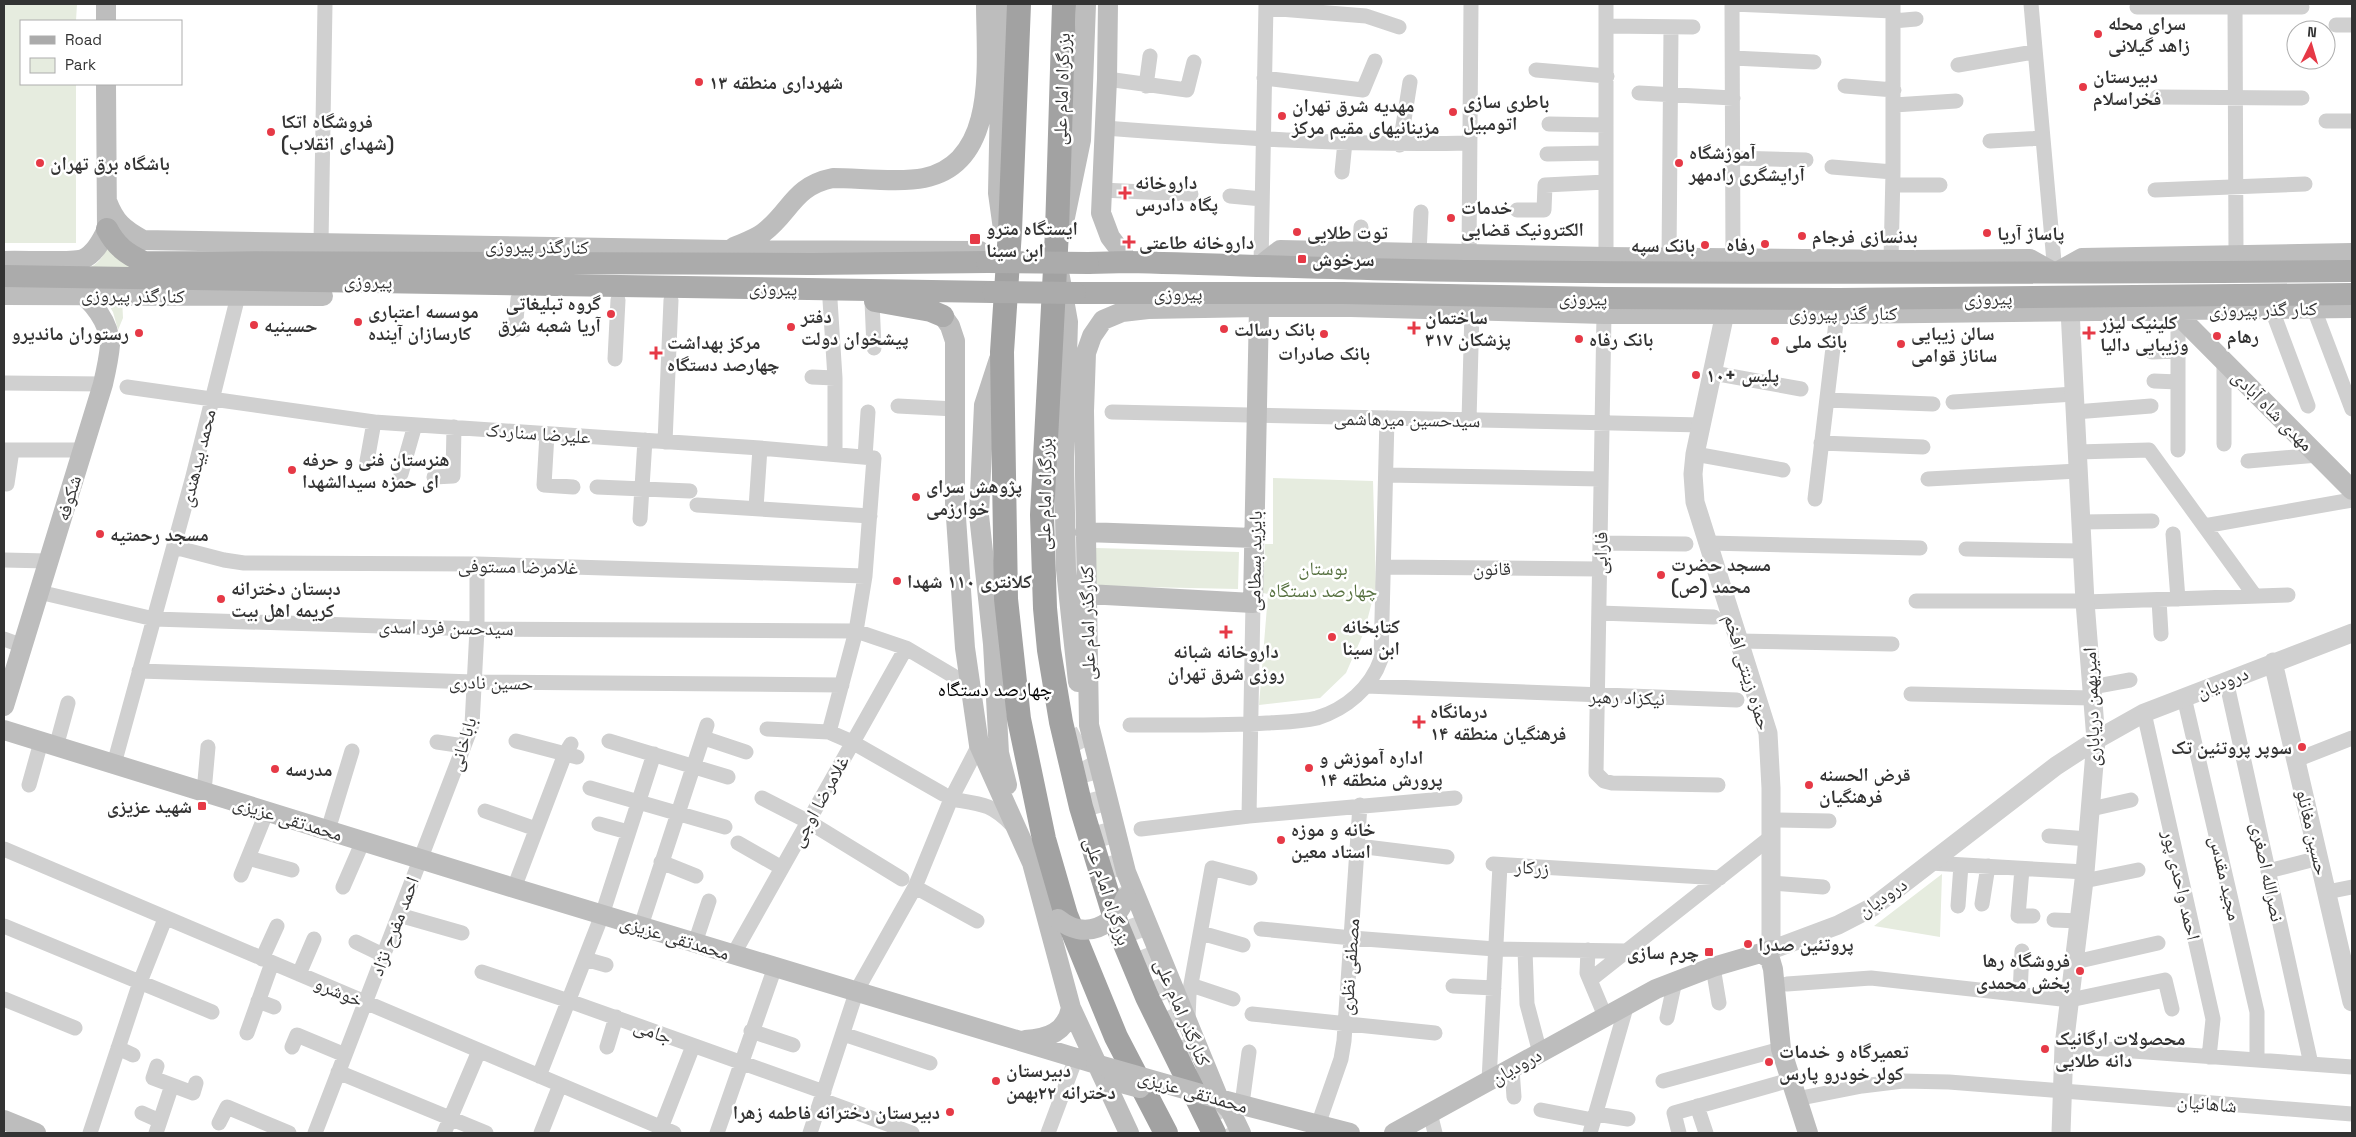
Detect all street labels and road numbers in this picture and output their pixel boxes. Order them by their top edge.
street label: بزرگراه امام علی [1047,32,1077,146]
street label: کنارگذر پیروزی [485,233,589,260]
street label: پیروزی [343,269,393,294]
street label: پیروزی [748,276,798,301]
street label: پیروزی [1153,281,1203,306]
street label: کنارگذر پیروزی [81,282,185,309]
street label: پیروزی [1558,286,1608,311]
street label: پیروزی [1963,286,2013,311]
street label: کنار گذر پیروزی [2209,296,2318,323]
street label: کنار گذر پیروزی [1789,301,1897,326]
street label: مهدی شاه آبادی [2226,364,2319,457]
street label: سیدحسین میرهاشمی [1333,406,1481,433]
street label: محمد بیدهندی [173,407,222,510]
street label: علیرضا سناردک [485,417,592,450]
street label: بزرگراه امام علی [1031,438,1059,550]
street label: شکوفه [50,472,87,524]
street label: بایزید بسطامی [1241,510,1268,612]
street label: فارابی [1588,531,1613,575]
street label: غلامرضا مستوفی [458,553,579,580]
street label: قانون [1473,556,1511,581]
street label: کنارگذر امام علی [1074,566,1102,680]
street label: حمزه زینتی افخم [1718,611,1777,733]
street label: سیدحسن فرد اسدی [378,614,514,641]
street label: امیربهمن دریاباری [2077,647,2106,767]
street label: درودیان [2192,661,2252,704]
street label: حسین نادری [449,669,533,696]
street label: نیکزاد رهبر [1588,684,1665,711]
street label: باباخانی [442,714,483,774]
street label: غلامرضا اوجی [784,751,855,851]
street label: حسین مغانلو [2290,787,2335,878]
street label: محمدتقی عزیزی [230,790,346,847]
street label: نصرالله اصغری [2245,820,2290,924]
street label: احمد واحدی پور [2156,827,2206,943]
street label: مجید مقدس [2204,833,2247,923]
street label: بزرگراه امام علی [1077,834,1137,949]
street label: زرکار [1513,854,1550,881]
street label: درودیان [1853,872,1912,923]
street label: احمد مفرح نژاد [364,873,425,979]
street label: محمدتقی عزیزی [617,909,733,966]
street label: مصطفی نظری [1334,918,1365,1016]
street label: کنارگذر امام علی [1148,955,1216,1070]
street label: خوشرو [311,970,367,1013]
street label: جامی [630,1013,675,1050]
street label: درودیان [1486,1042,1546,1091]
street label: محمدتقی عزیزی [1135,1064,1251,1119]
street label: شاهانیان [2176,1088,2238,1119]

